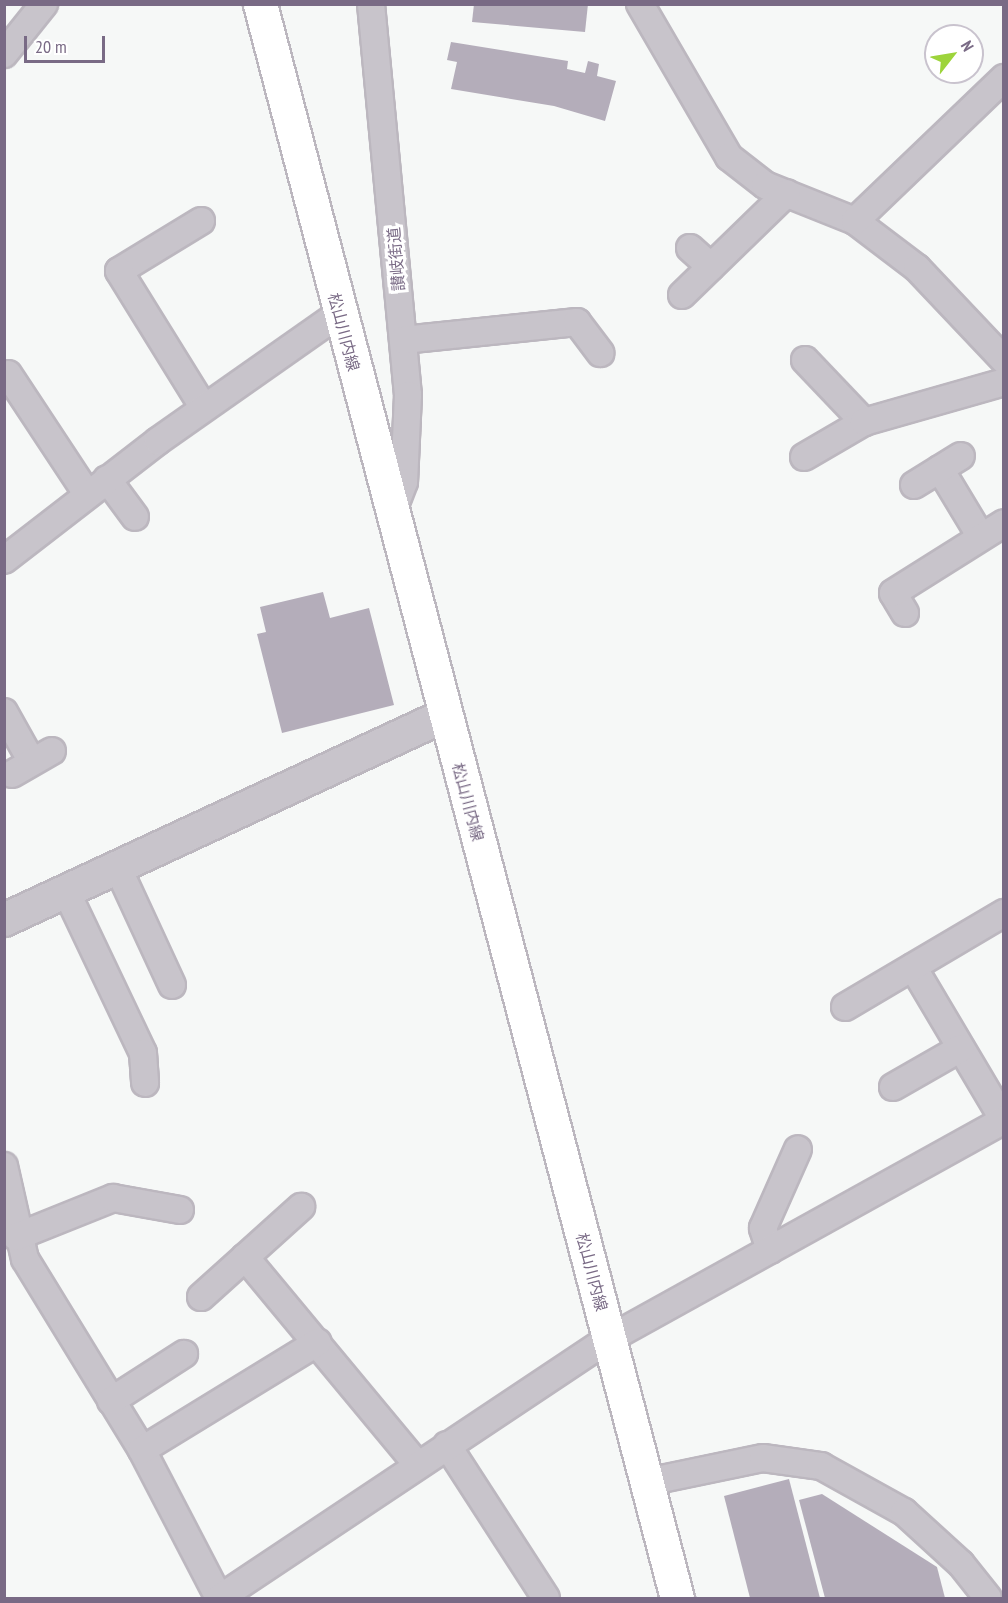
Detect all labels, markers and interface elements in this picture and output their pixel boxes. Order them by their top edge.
scale bar [27,24,108,62]
north arrow [924,24,984,84]
text: 20 m [35,35,67,58]
text: N [957,37,979,55]
street label: 讃岐街道 [384,226,408,292]
street label: 松山川内線 [324,291,364,373]
street label: 松山川内線 [448,761,488,843]
street label: 松山川内線 [572,1231,612,1313]

